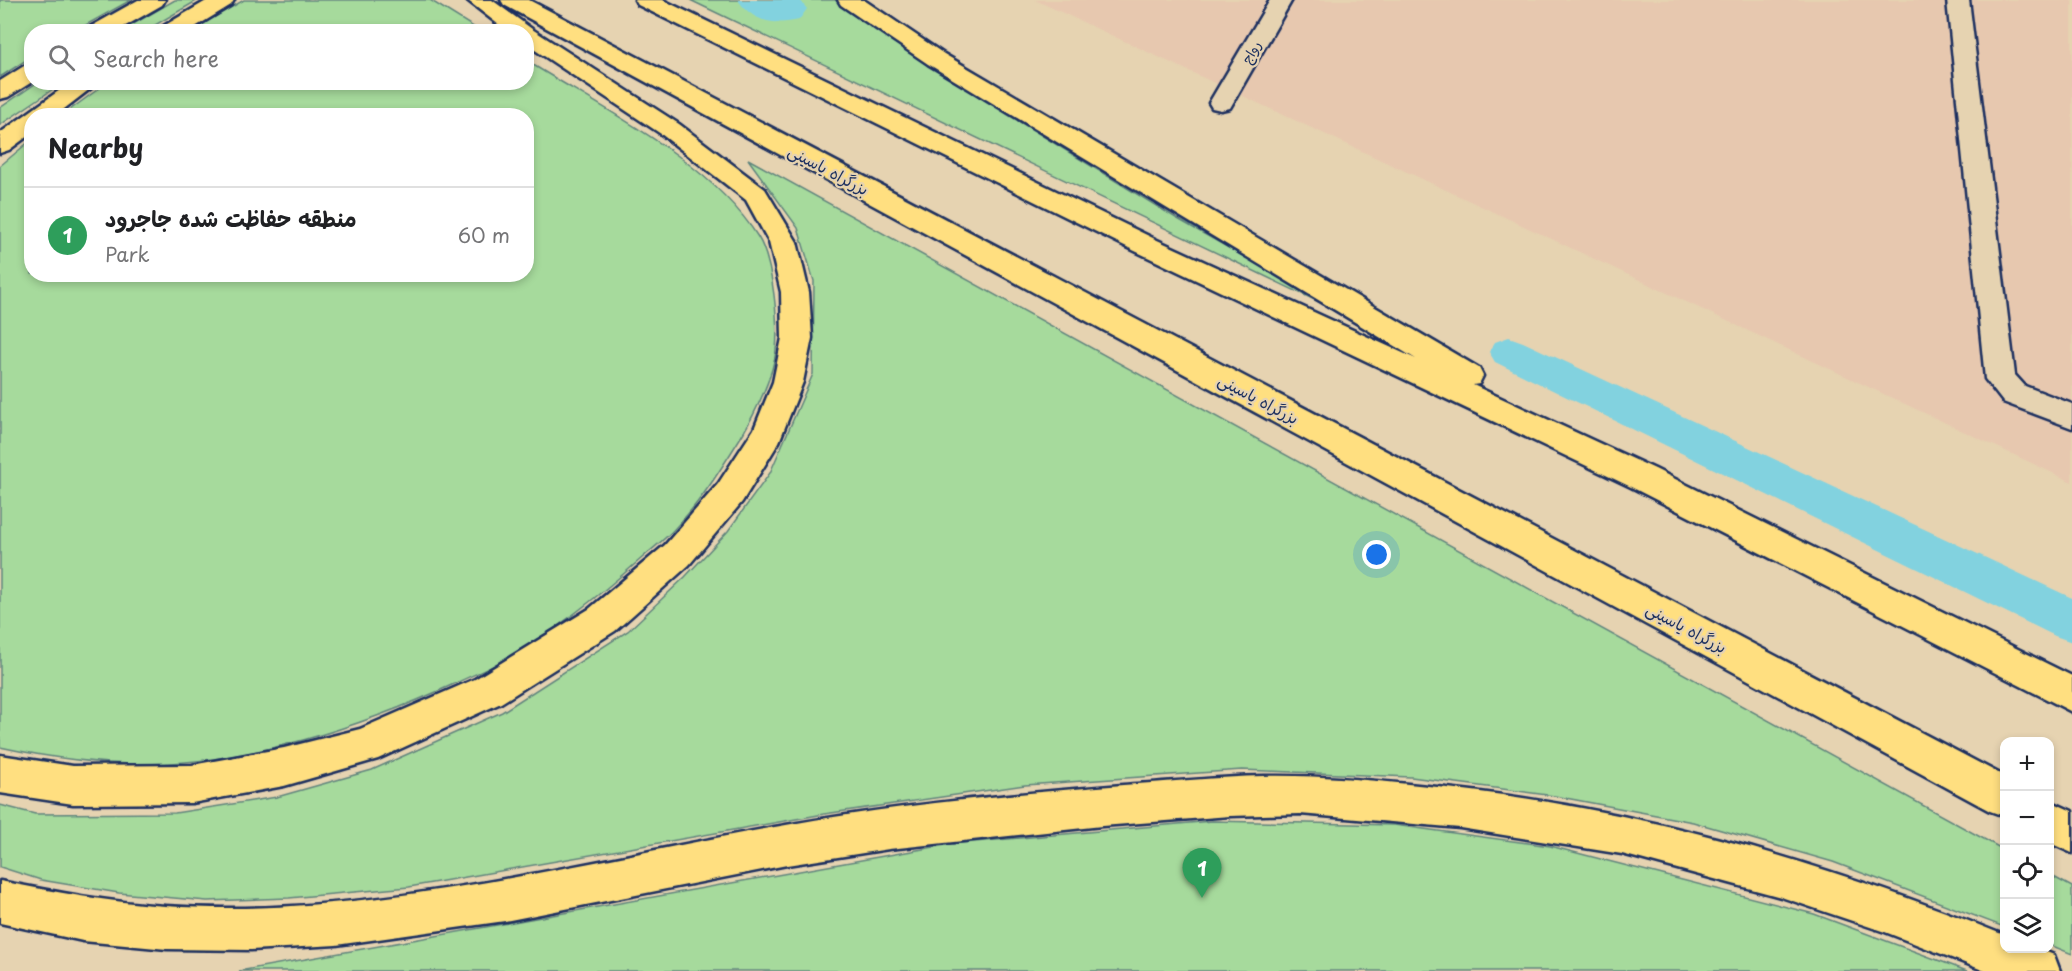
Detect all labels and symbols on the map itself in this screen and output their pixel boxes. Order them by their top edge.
street label: رواج [1236,36,1266,68]
street label: بزرگراه یاسینی [784,138,874,200]
street label: بزرگراه یاسینی [1214,367,1304,429]
your location [1362,540,1391,569]
street label: بزرگراه یاسینی [1642,596,1732,658]
pin: 1 [1182,848,1222,898]

